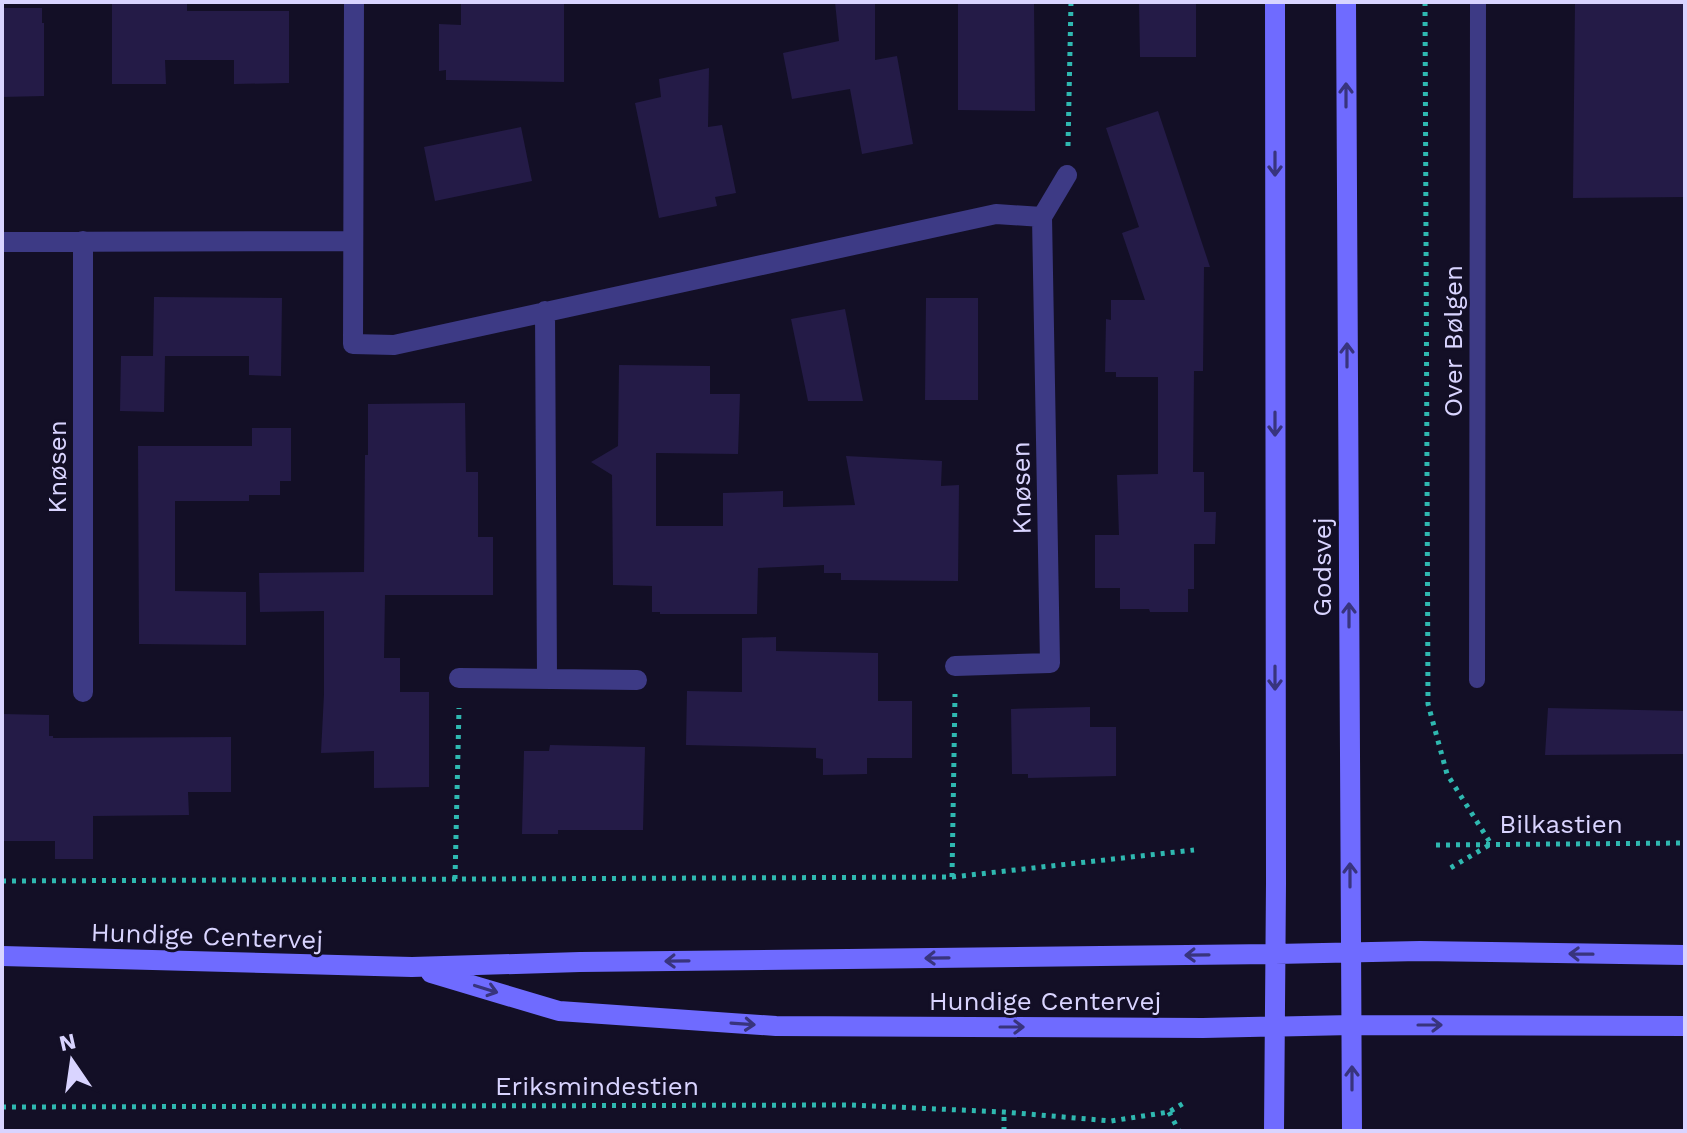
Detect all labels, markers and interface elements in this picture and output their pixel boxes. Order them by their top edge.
one-way arrow [1338,82,1354,109]
one-way arrow [1267,150,1283,177]
street label: Over Bølgen [1438,265,1468,417]
one-way arrow [1339,342,1355,369]
one-way arrow [1267,410,1283,437]
street label: Knøsen [42,420,72,514]
street label: Knøsen [1005,441,1037,535]
street label: Godsvej [1307,517,1337,617]
one-way arrow [1341,602,1356,629]
one-way arrow [1267,664,1283,691]
street label: Bilkastien [1499,809,1623,839]
one-way arrow [1342,862,1358,889]
street label: Hundige Centervej [90,917,324,955]
one-way arrow [1568,946,1595,962]
one-way arrow [1184,947,1211,963]
one-way arrow [924,950,951,966]
one-way arrow [664,953,691,969]
one-way arrow [473,982,499,997]
street label: Hundige Centervej [929,986,1161,1016]
one-way arrow [729,1017,756,1032]
one-way arrow [1416,1017,1443,1033]
one-way arrow [998,1019,1025,1035]
north arrow [32,1021,112,1101]
text: N [57,1028,78,1056]
one-way arrow [1344,1065,1360,1092]
street label: Eriksmindestien [495,1071,699,1101]

